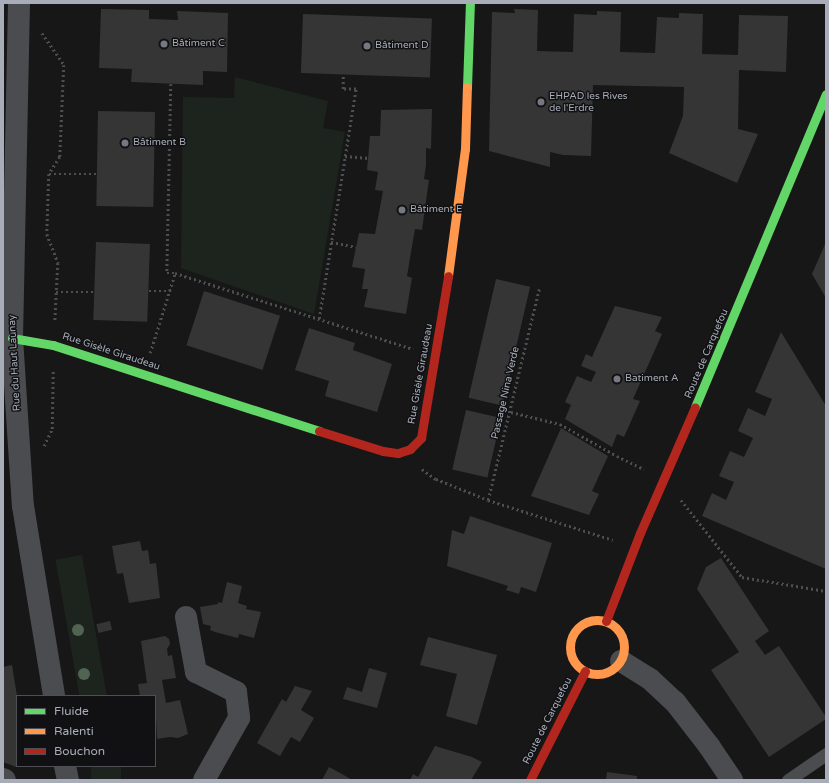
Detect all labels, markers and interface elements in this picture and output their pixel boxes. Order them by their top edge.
place label: Bâtiment C [172,38,225,50]
marker: Bâtiment C [159,39,169,49]
place label: Bâtiment D [375,40,428,52]
marker: Bâtiment D [362,41,372,51]
place label: EHPAD les Rives de l'Erdre [549,90,628,114]
marker: EHPAD les Rives de l'Erdre [536,97,546,107]
place label: Bâtiment B [133,137,186,149]
marker: Bâtiment B [120,138,130,148]
place label: Bâtiment E [410,204,462,216]
marker: Bâtiment E [397,205,407,215]
street label: Route de Carquefou [683,308,731,400]
street label: Rue du Haut Launay [6,314,24,412]
street label: Rue Gisèle Giraudeau [406,323,436,425]
street label: Rue Gisèle Giraudeau [61,331,161,373]
street label: Passage Nina Verde [490,346,522,440]
place label: Batiment A [625,373,678,385]
marker: Batiment A [612,374,622,384]
street label: Route de Carquefou [521,676,575,766]
legend [16,695,156,767]
text: Fluide [54,704,89,718]
text: Ralenti [54,724,94,738]
text: Bouchon [54,744,105,758]

